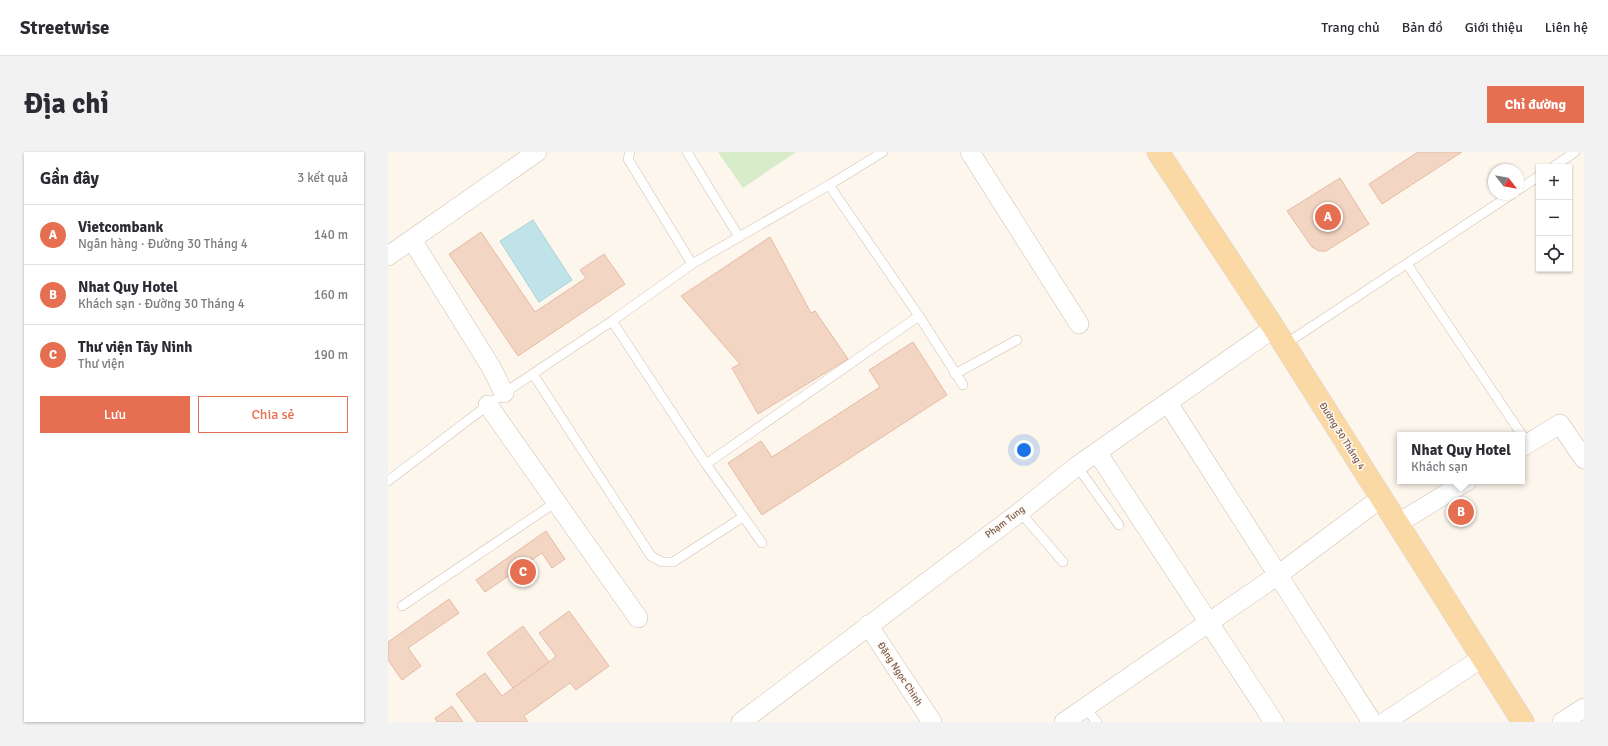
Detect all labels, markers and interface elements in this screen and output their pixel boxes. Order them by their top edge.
text: Streetwise [20,16,110,40]
text: Trang chủ [1321,19,1380,36]
text: Bản đồ [1402,19,1443,36]
text: Giới thiệu [1465,19,1523,36]
text: Liên hệ [1545,19,1588,36]
button: Chỉ đường [1487,86,1584,123]
text: Địa chỉ [24,87,109,121]
north arrow [1488,164,1524,200]
map controls [1536,164,1572,272]
button: + [1536,164,1572,200]
text: Gần đây [40,168,99,189]
text: 3 kết quả [297,170,348,186]
button: − [1536,200,1572,236]
pin: A [1315,202,1341,232]
text: Vietcombank [78,218,163,236]
text: A [49,227,57,243]
text: 140 m [314,227,348,243]
text: Ngân hàng · Đường 30 Tháng 4 [78,236,248,252]
button: locate [1536,236,1572,272]
text: Nhat Quy Hotel [78,278,178,296]
text: B [49,287,57,303]
text: 160 m [314,287,348,303]
text: Khách sạn · Đường 30 Tháng 4 [78,296,245,312]
text: Thư viện Tây Ninh [78,338,192,356]
text: C [49,347,57,363]
text: 190 m [314,347,348,363]
text: Thư viện [78,356,125,372]
button: Lưu [40,396,190,433]
button: Chia sẻ [198,396,348,433]
street label: Đường 30 Tháng 4 [1316,400,1368,472]
popup [1397,432,1525,484]
your location [1014,440,1034,460]
text: Nhat Quy Hotel [1411,441,1511,459]
text: Khách sạn [1411,459,1468,475]
pin: B [1448,497,1474,527]
street label: Phạm Tung [983,503,1027,541]
pin: C [510,557,536,587]
street label: Đặng Ngọc Chinh [875,640,925,708]

